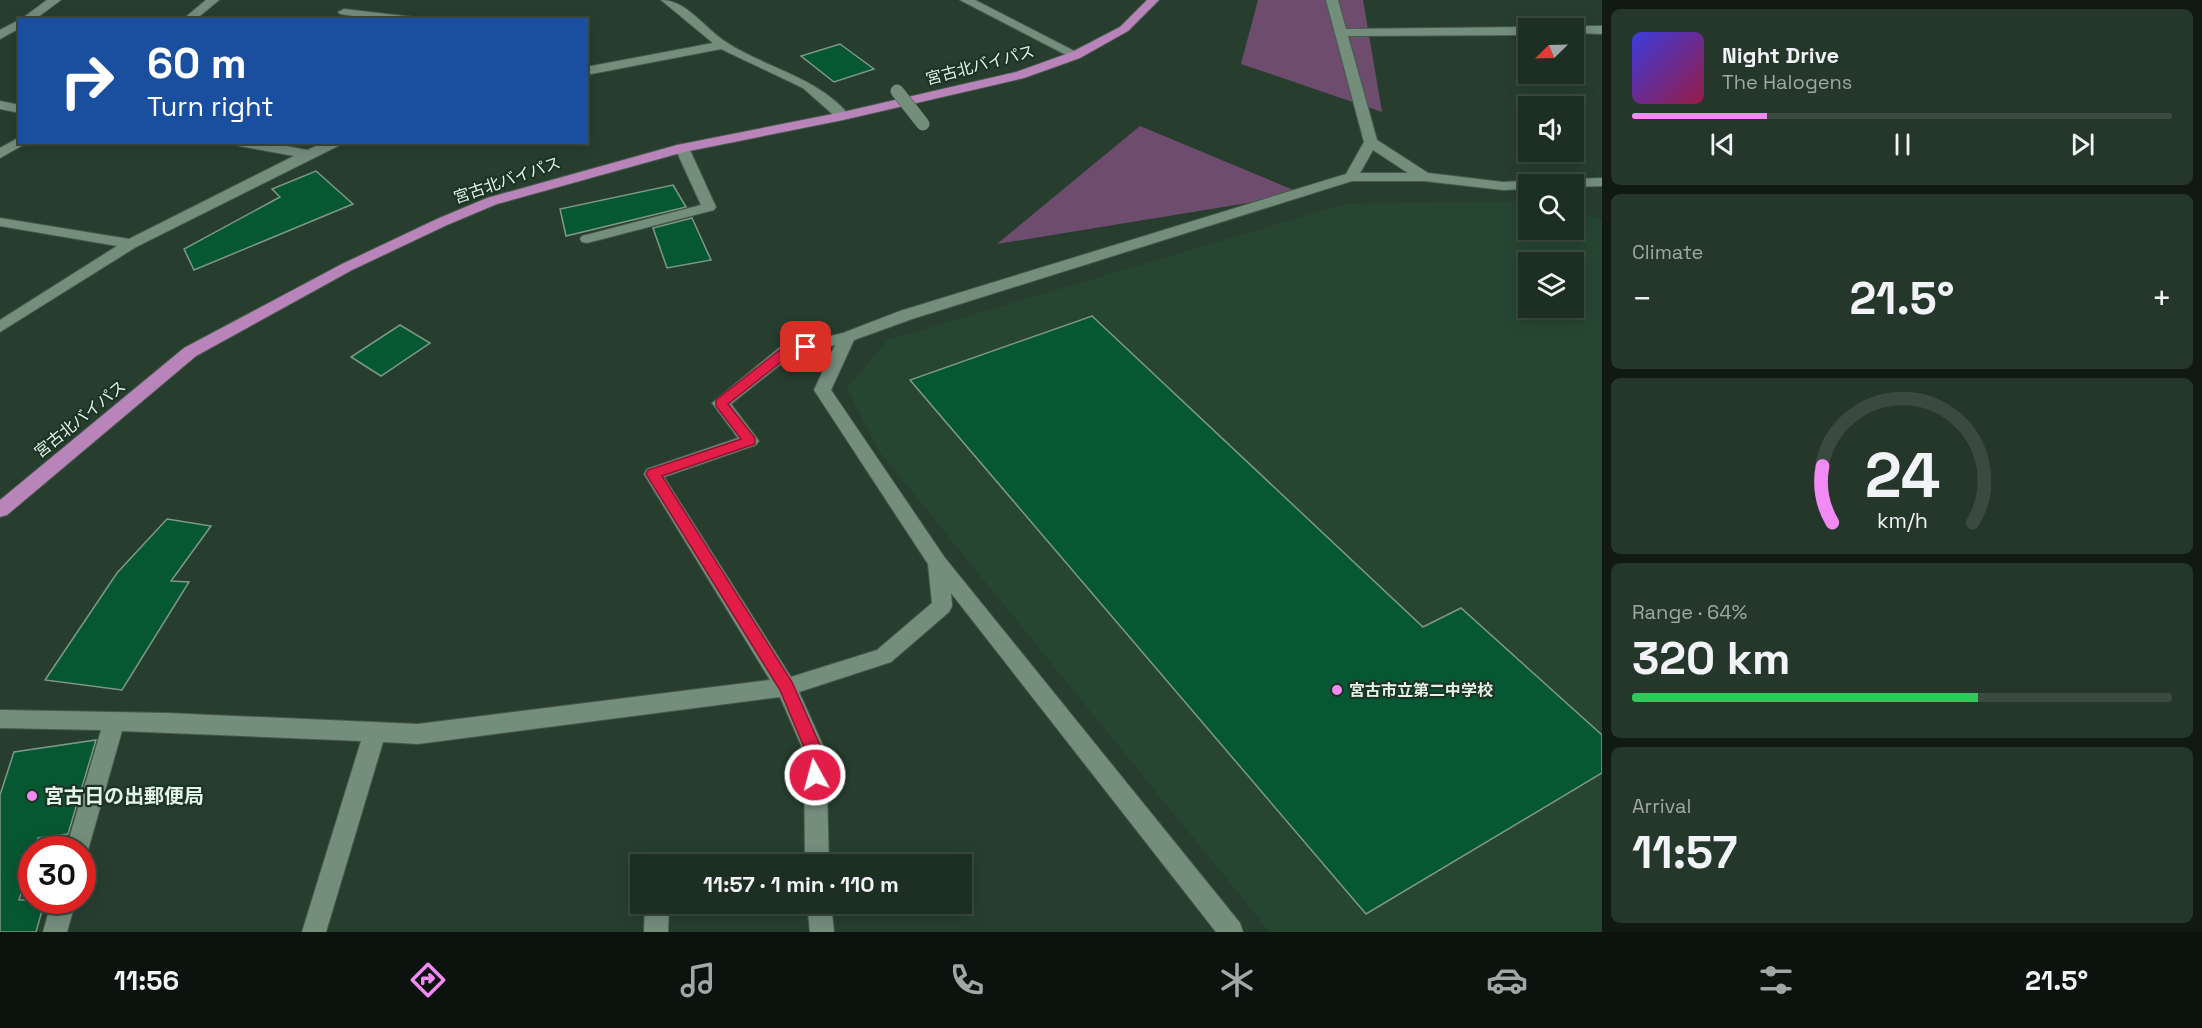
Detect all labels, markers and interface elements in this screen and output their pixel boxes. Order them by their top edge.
north arrow [1518,18,1584,84]
map controls [1518,18,1584,318]
text: 60 m [147,37,247,90]
street label: 宮古北バイパス [923,40,1037,90]
text: Night Drive [1722,41,1839,69]
icon: right [48,42,126,120]
text: The Halogens [1722,69,1852,95]
text: Turn right [147,89,274,124]
button: sound [1518,96,1584,162]
icon: previous [1706,128,1739,161]
icon: pause [1886,128,1919,161]
icon: next [2066,128,2099,161]
street label: 宮古北バイパス [451,152,563,208]
button: search [1518,174,1584,240]
text: Climate [1632,239,1703,265]
button: layers [1518,252,1584,318]
text: 21.5° [1849,270,1955,327]
text: − [1632,278,1652,320]
text: + [2152,278,2172,320]
pin [780,321,831,372]
icon: arrive [789,330,822,363]
street label: 宮古北バイパス [30,376,130,462]
text: 24 [1864,436,1940,515]
text: km/h [1876,507,1928,534]
text: Range · 64% [1632,599,1747,625]
text: 320 km [1632,630,1791,687]
place label: 宮古市立第二中学校 [1349,680,1493,701]
marker: 宮古市立第二中学校 [1330,683,1344,697]
position arrow [783,743,847,807]
place label: 宮古日の出郵便局 [44,783,204,809]
marker: 宮古日の出郵便局 [25,789,39,803]
text: Arrival [1632,793,1691,819]
text: 11:57 [1632,824,1737,881]
speed limit sign: 30 [18,836,96,914]
text: 11:57 · 1 min · 110 m [703,870,899,898]
icon: directions [407,959,449,1001]
icon: music [677,959,719,1001]
icon: phone [946,959,988,1001]
icon: climate [1216,959,1258,1001]
icon: car [1486,959,1528,1001]
icon: filters [1755,959,1797,1001]
text: 11:56 [114,963,179,998]
text: 21.5° [2025,963,2088,998]

